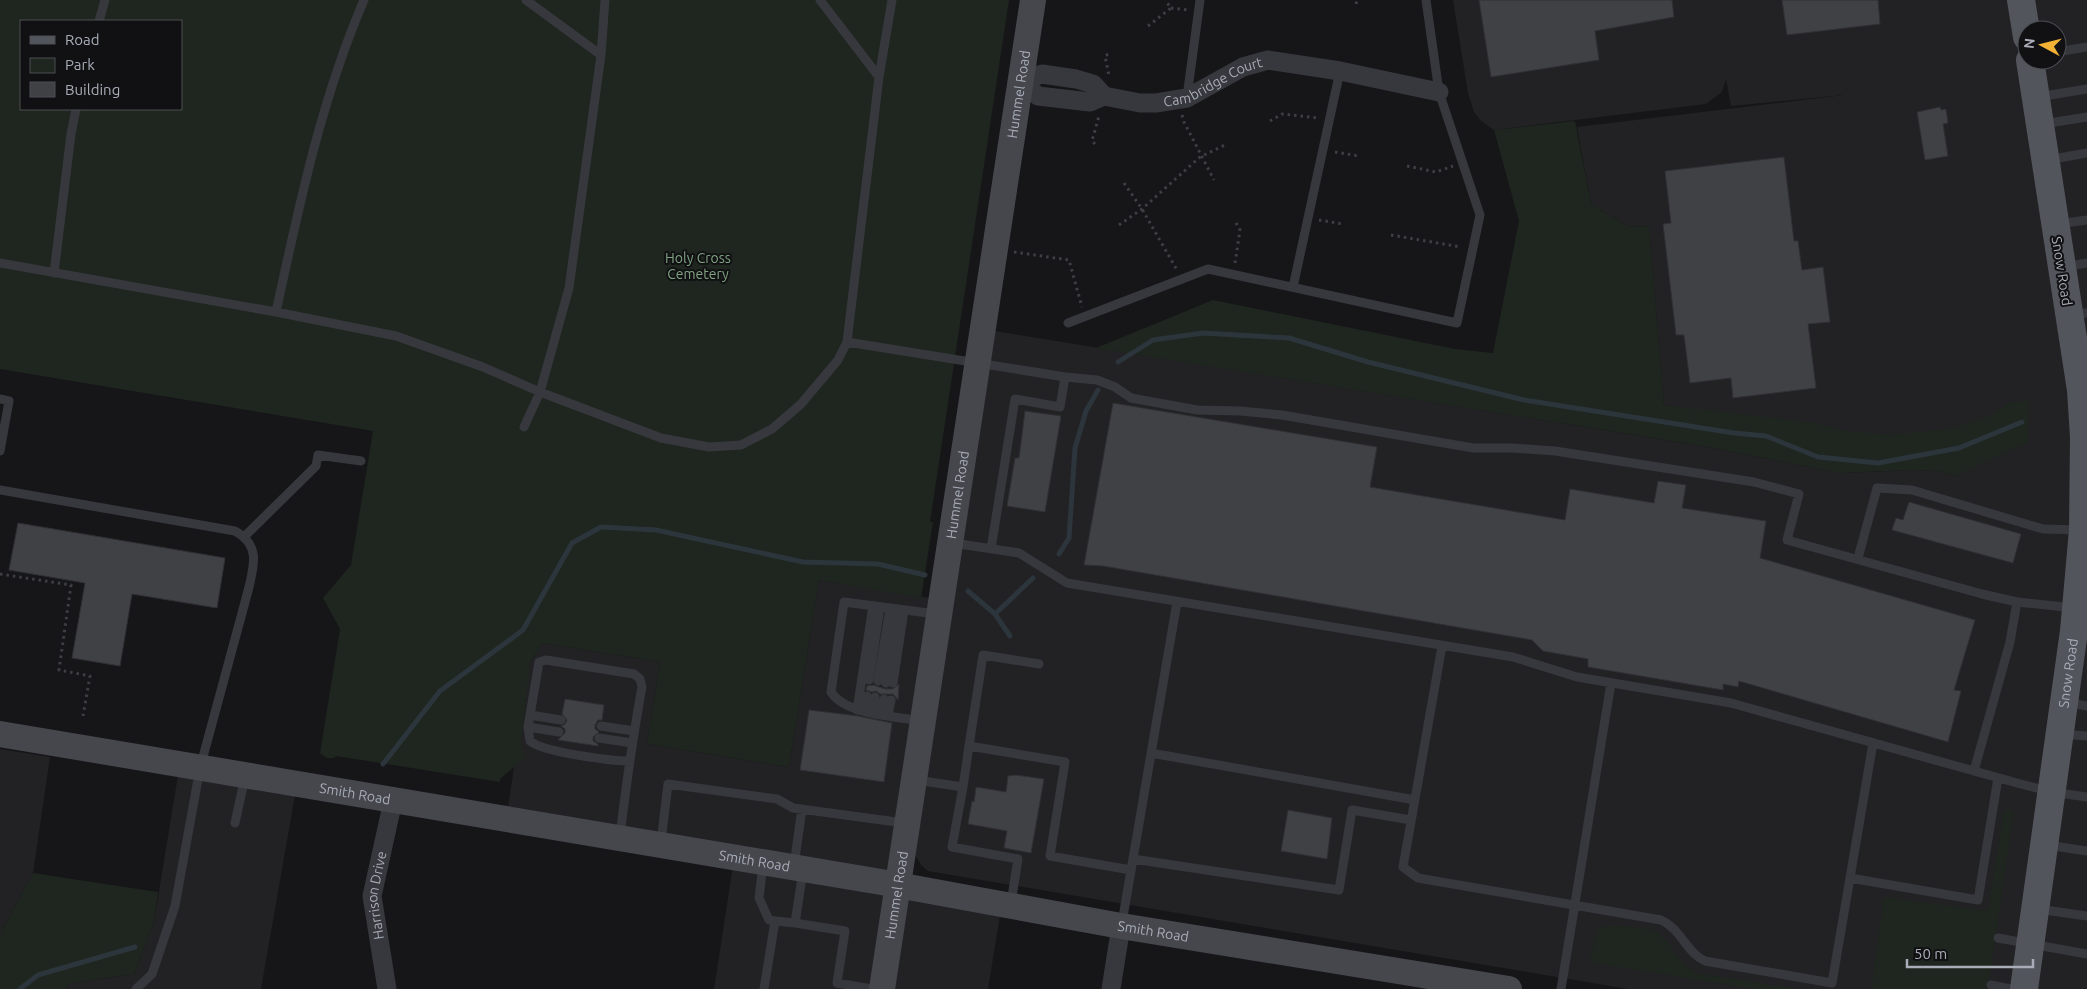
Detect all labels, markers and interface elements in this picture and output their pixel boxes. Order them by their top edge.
legend [20,20,182,110]
north arrow [2017,20,2067,70]
text: Road [65,31,100,48]
text: N [2021,37,2038,50]
street label: Hummel Road [1004,49,1033,140]
street label: Cambridge Court [1162,54,1265,110]
text: Park [65,56,95,73]
text: Building [65,81,120,98]
street label: Snow Road [2049,235,2075,307]
park label: Holy Cross Cemetery [665,250,731,282]
street label: Hummel Road [943,450,972,540]
street label: Snow Road [2055,637,2081,709]
street label: Smith Road [318,780,392,807]
street label: Smith Road [718,847,791,875]
street label: Harrison Drive [364,850,390,941]
street label: Hummel Road [882,850,911,940]
street label: Smith Road [1116,918,1190,945]
scale bar [1907,936,2033,968]
text: 50 m [1914,945,1947,962]

